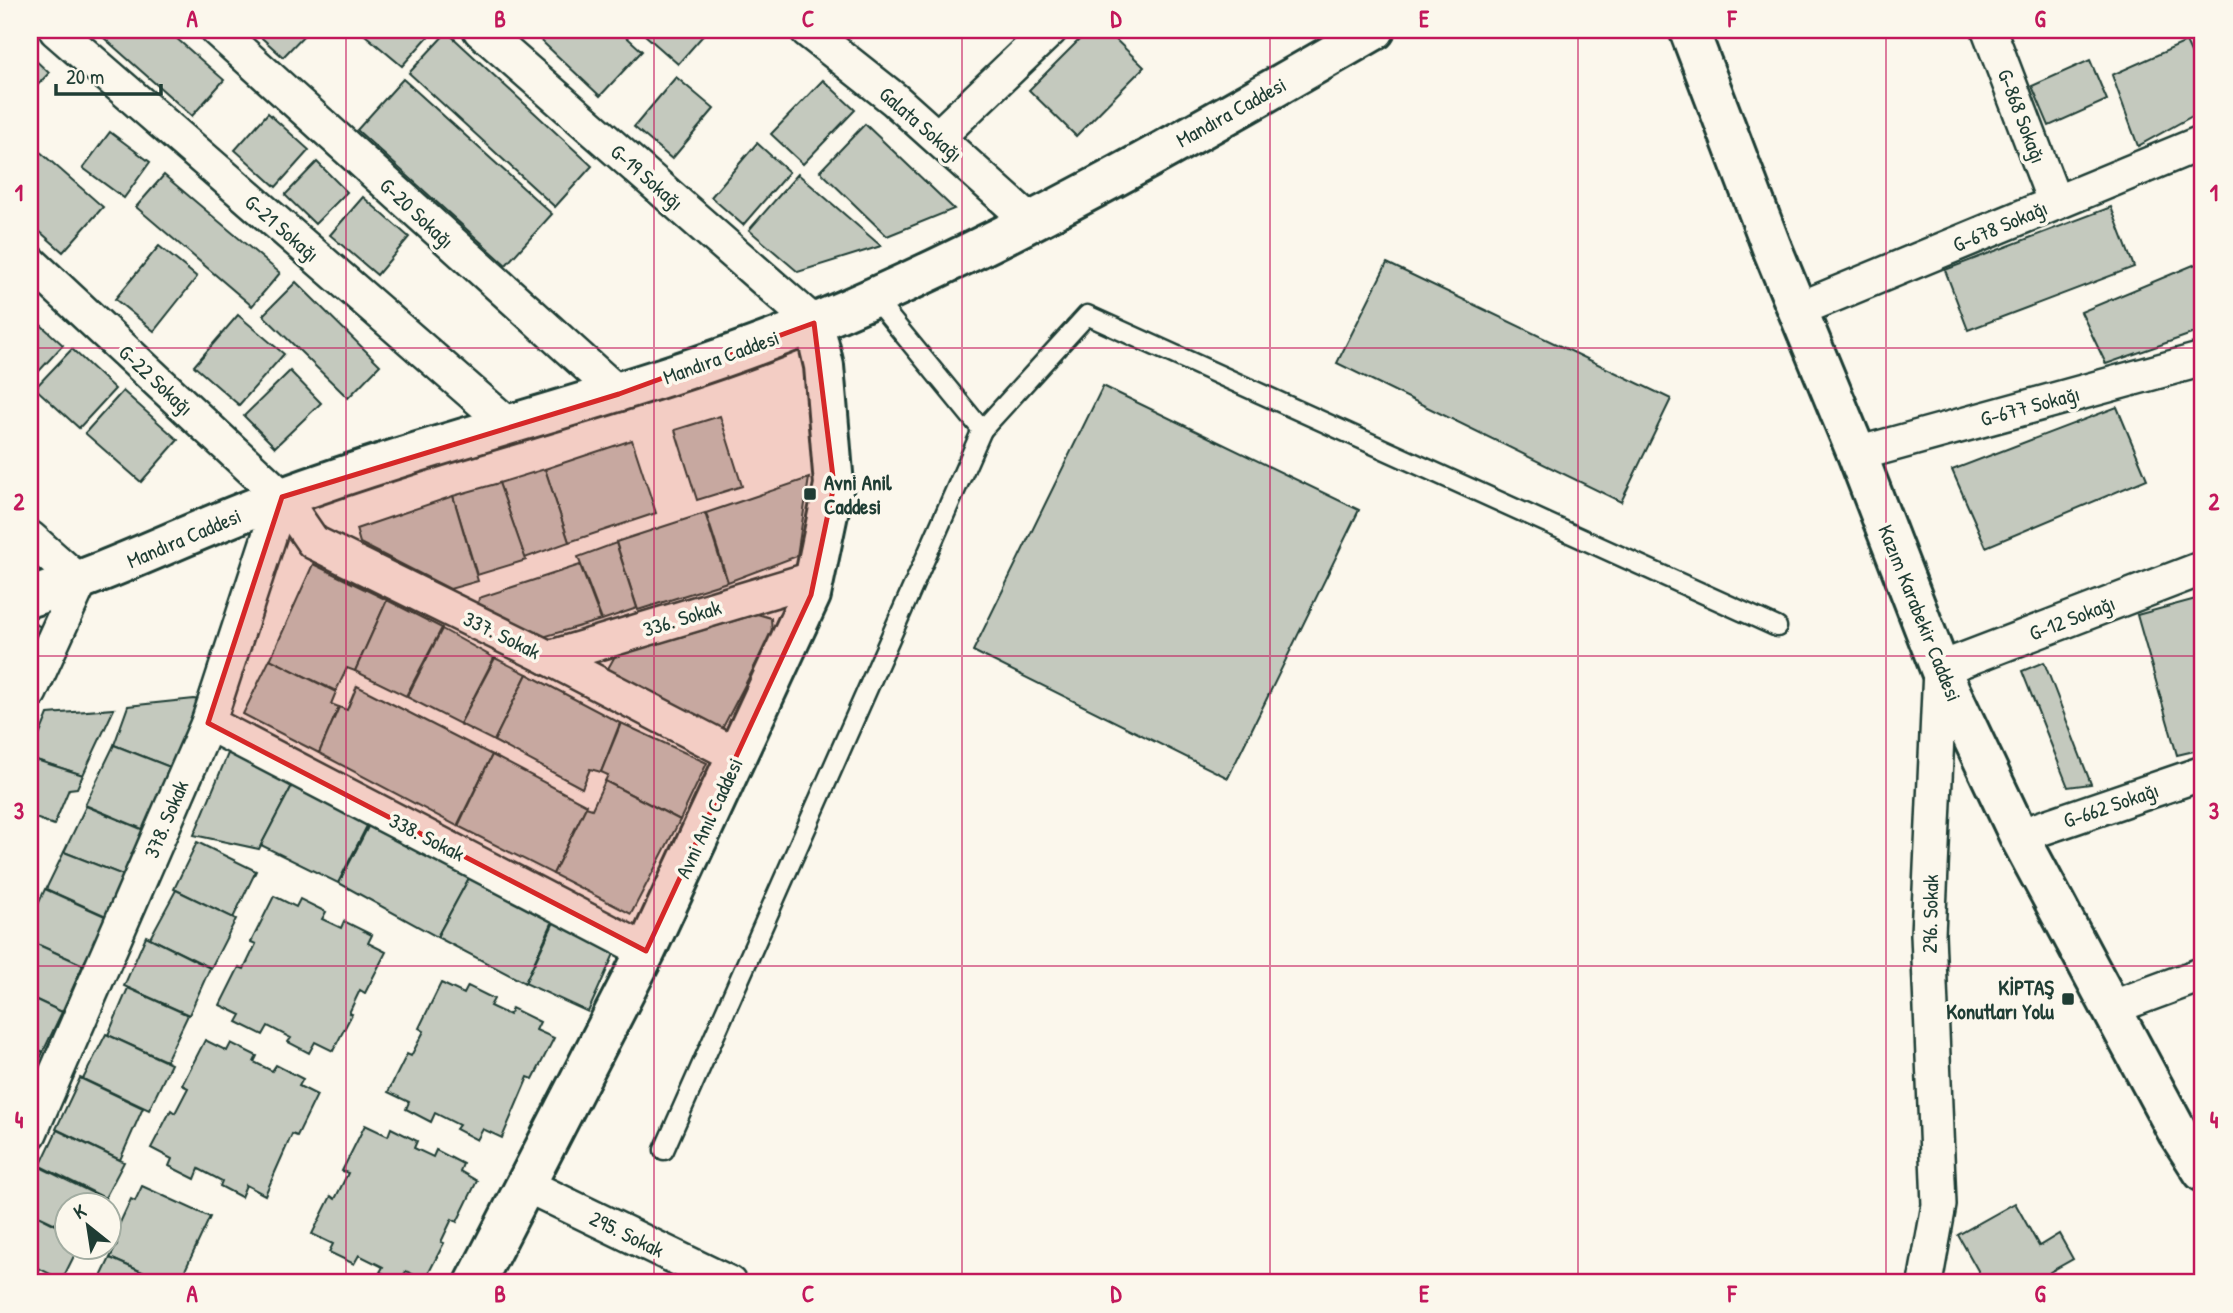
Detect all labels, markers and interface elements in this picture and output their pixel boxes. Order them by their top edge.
text: A [186,3,198,34]
text: B [494,3,506,34]
text: C [802,3,814,34]
text: D [1111,3,1123,34]
text: E [1419,3,1430,34]
text: F [1727,3,1738,34]
text: G [2034,3,2046,34]
scale bar [56,52,161,96]
text: 20 m [66,62,104,91]
street label: G-868 Sokağı [1991,65,2053,167]
street label: Mandıra Caddesi [1171,70,1291,154]
street label: Galata Sokağı [873,80,969,168]
street label: G-19 Sokağı [604,137,690,217]
street label: G-20 Sokağı [374,171,460,255]
text: 1 [15,177,23,208]
text: 1 [2210,177,2218,208]
street label: G-21 Sokağı [239,188,325,268]
street label: G-678 Sokağı [1948,193,2052,259]
street label: Mandıra Caddesi [659,323,783,391]
street label: G-22 Sokağı [112,338,200,422]
street label: G-677 Sokağı [1977,379,2083,433]
place label: Avni Anil Caddesi [824,468,892,521]
text: 2 [14,486,25,517]
marker: Avni Anil Caddesi [802,486,818,502]
text: 2 [2209,486,2220,517]
street label: Mandıra Caddesi [122,501,246,575]
street label: Kazım Karabekir Caddesi [1871,520,1969,706]
street label: G-12 Sokağı [2025,588,2119,648]
street label: 336. Sokak [639,592,725,644]
street label: 337. Sokak [459,604,546,666]
street label: Avni Anıl Caddesi [668,753,750,883]
street label: 378. Sokak [137,775,195,862]
street label: G-662 Sokağı [2059,775,2163,835]
text: 3 [14,795,24,826]
text: 3 [2209,795,2219,826]
street label: 338. Sokak [384,806,470,868]
street label: 296. Sokak [1915,874,1945,954]
place label: KİPTAŞ Konutları Yolu [1946,973,2055,1026]
marker: KİPTAŞ Konutları Yolu [2060,991,2076,1007]
text: 4 [15,1104,24,1135]
text: 4 [2210,1104,2219,1135]
north arrow [52,1190,122,1260]
text: K [69,1198,90,1225]
street label: 295. Sokak [585,1204,669,1265]
text: A [186,1278,198,1309]
text: B [494,1278,506,1309]
text: C [802,1278,814,1309]
text: D [1111,1278,1123,1309]
text: E [1419,1278,1430,1309]
text: F [1727,1278,1738,1309]
text: G [2034,1278,2046,1309]

